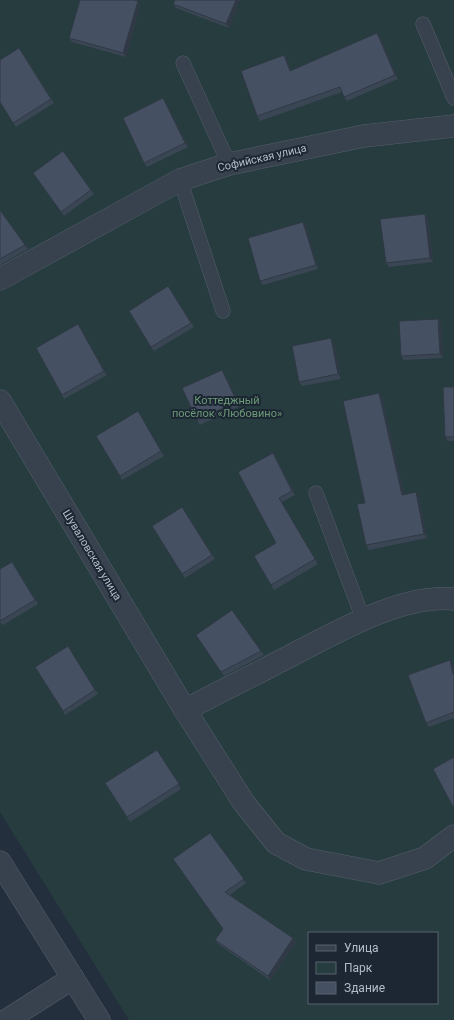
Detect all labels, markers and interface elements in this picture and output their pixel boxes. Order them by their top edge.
street label: Софийская улица [216,141,308,175]
park label: Коттеджный посёлок «Любовино» [172,394,282,420]
street label: Шуваловская улица [60,507,124,603]
legend [308,932,438,1004]
text: Улица [344,941,379,955]
text: Парк [344,961,373,975]
text: Здание [344,981,385,995]

